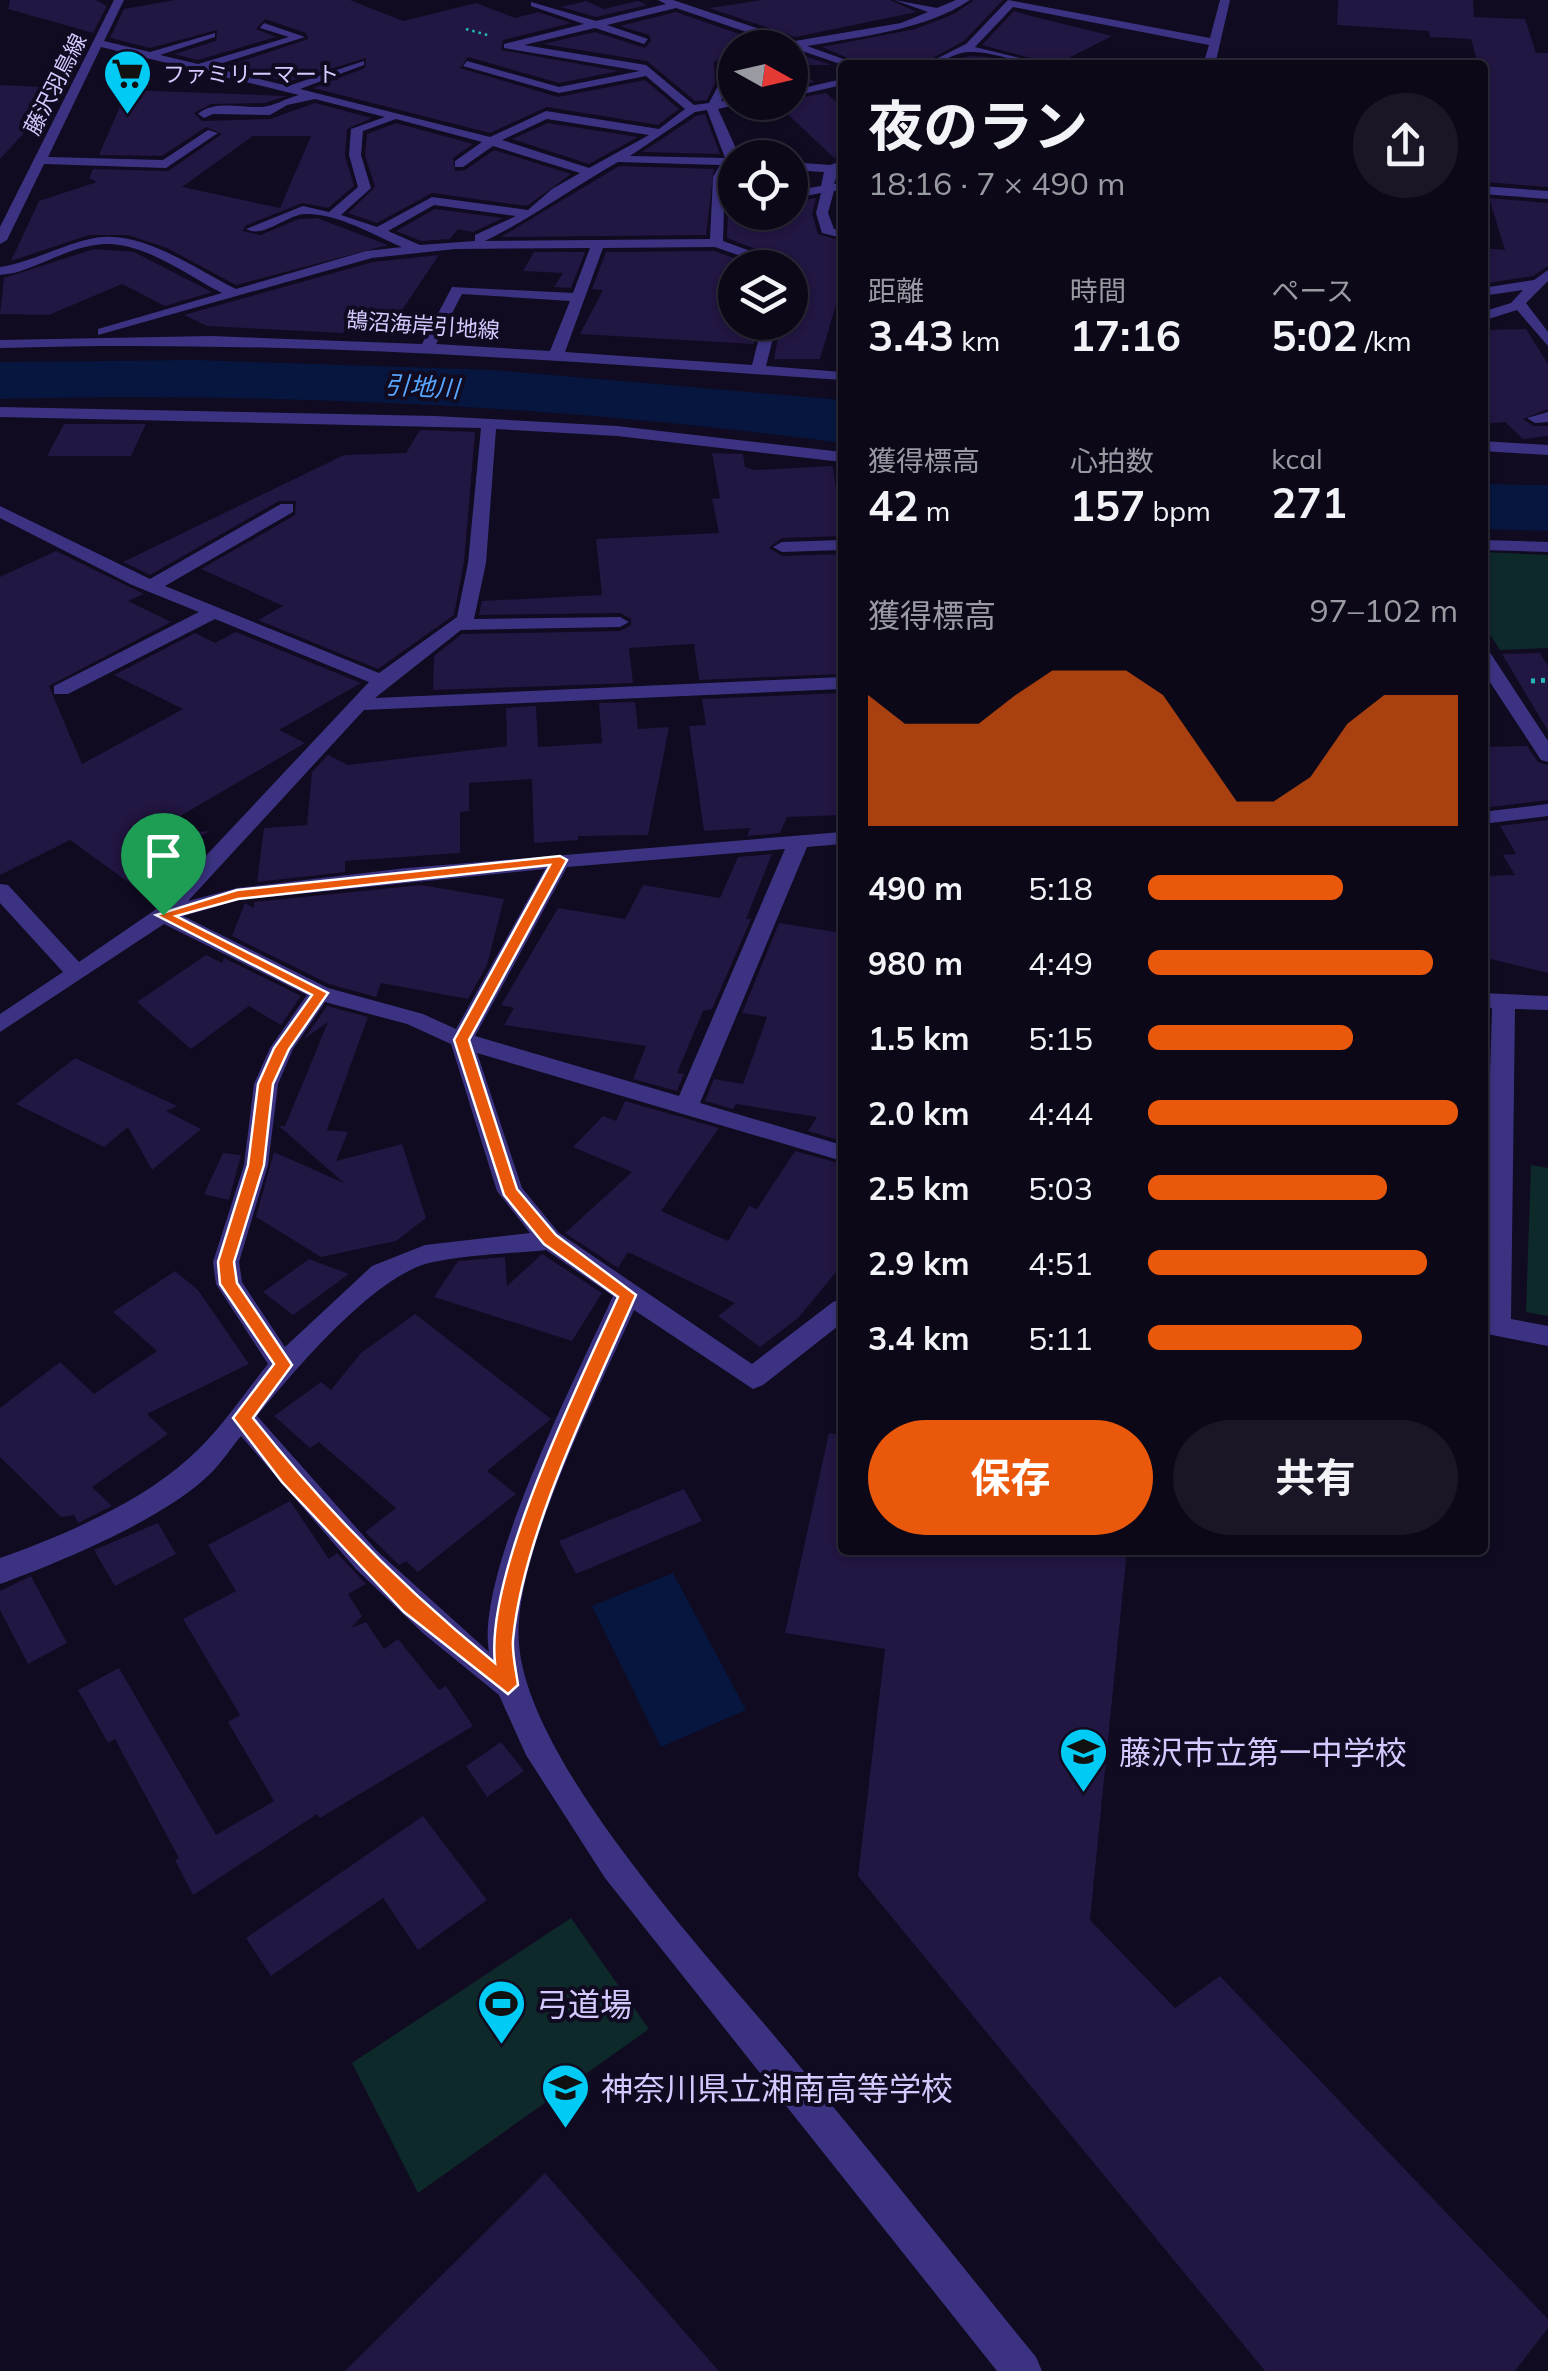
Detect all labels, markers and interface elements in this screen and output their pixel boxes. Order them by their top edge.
street label: 藤沢羽鳥線 [18,29,92,139]
north arrow [718,30,808,120]
map controls [718,30,808,340]
supermarket icon: ファミリーマート [102,48,154,116]
place label: ファミリーマート [163,60,339,88]
text: 夜のラン [868,91,1088,160]
button: share [1353,93,1458,198]
button: locate [718,140,808,230]
text: 18:16 · 7 × 490 m [868,163,1125,203]
button: layers [718,250,808,340]
text: 距離 [868,273,924,308]
text: 時間 [1070,273,1126,308]
text: ペース [1271,273,1354,308]
street label: 鵠沼海岸引地線 [345,306,501,344]
text: 3.43 [868,309,954,362]
text: 17:16 [1070,309,1181,362]
text: 5:02 [1271,309,1357,362]
text: km [954,323,1000,358]
text: /km [1357,323,1412,358]
water label: 引地川 [384,369,463,404]
text: kcal [1271,441,1323,476]
text: 獲得標高 [868,443,980,478]
text: 心拍数 [1070,443,1154,478]
text: 271 [1271,476,1347,529]
text: 42 [868,479,918,532]
text: 157 [1070,479,1145,532]
text: m [918,493,950,528]
text: bpm [1145,493,1211,528]
text: 97–102 m [1309,590,1458,630]
text: 獲得標高 [868,595,996,635]
pin [121,813,206,916]
icon: arrive [136,828,191,883]
text: 490 m [868,868,963,908]
text: 5:18 [1028,868,1093,908]
text: 980 m [868,943,963,983]
text: 4:49 [1028,943,1093,983]
text: 1.5 km [868,1018,970,1058]
text: 5:15 [1028,1018,1093,1058]
text: 2.0 km [868,1093,970,1133]
text: 4:44 [1028,1093,1093,1133]
text: 2.5 km [868,1168,970,1208]
text: 5:03 [1028,1168,1093,1208]
text: 2.9 km [868,1243,970,1283]
text: 4:51 [1028,1243,1093,1283]
text: 3.4 km [868,1318,970,1358]
text: 5:11 [1028,1318,1093,1358]
button: 保存 [868,1420,1153,1535]
button: 共有 [1173,1420,1458,1535]
school or university icon: 藤沢市立第一中学校 [1058,1726,1110,1794]
place label: 藤沢市立第一中学校 [1119,1732,1407,1772]
sports icon: 弓道場 [475,1978,527,2046]
place label: 弓道場 [536,1984,632,2024]
school or university icon: 神奈川県立湘南高等学校 [540,2062,592,2130]
place label: 神奈川県立湘南高等学校 [601,2068,953,2108]

